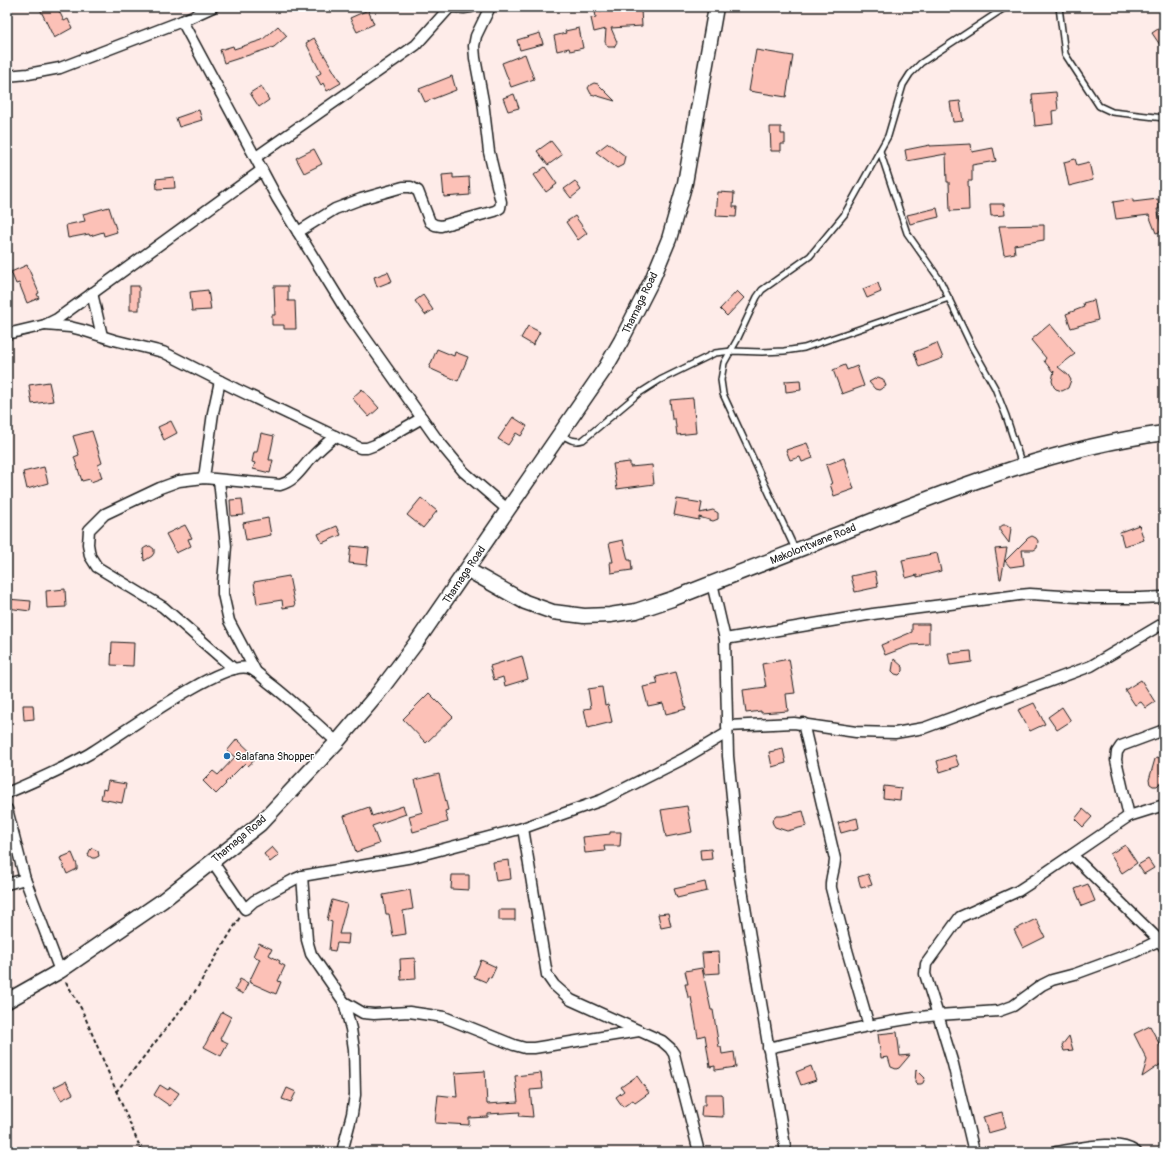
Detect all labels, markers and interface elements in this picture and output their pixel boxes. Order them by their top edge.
street label: Thamaga Road [619,270,661,336]
street label: Makolontwane Road [768,521,858,567]
street label: Thamaga Road [440,544,488,606]
place label: Salafana Shopper [235,750,314,763]
marker: Salafana Shopper [222,751,232,761]
street label: Thamaga Road [209,812,269,866]

